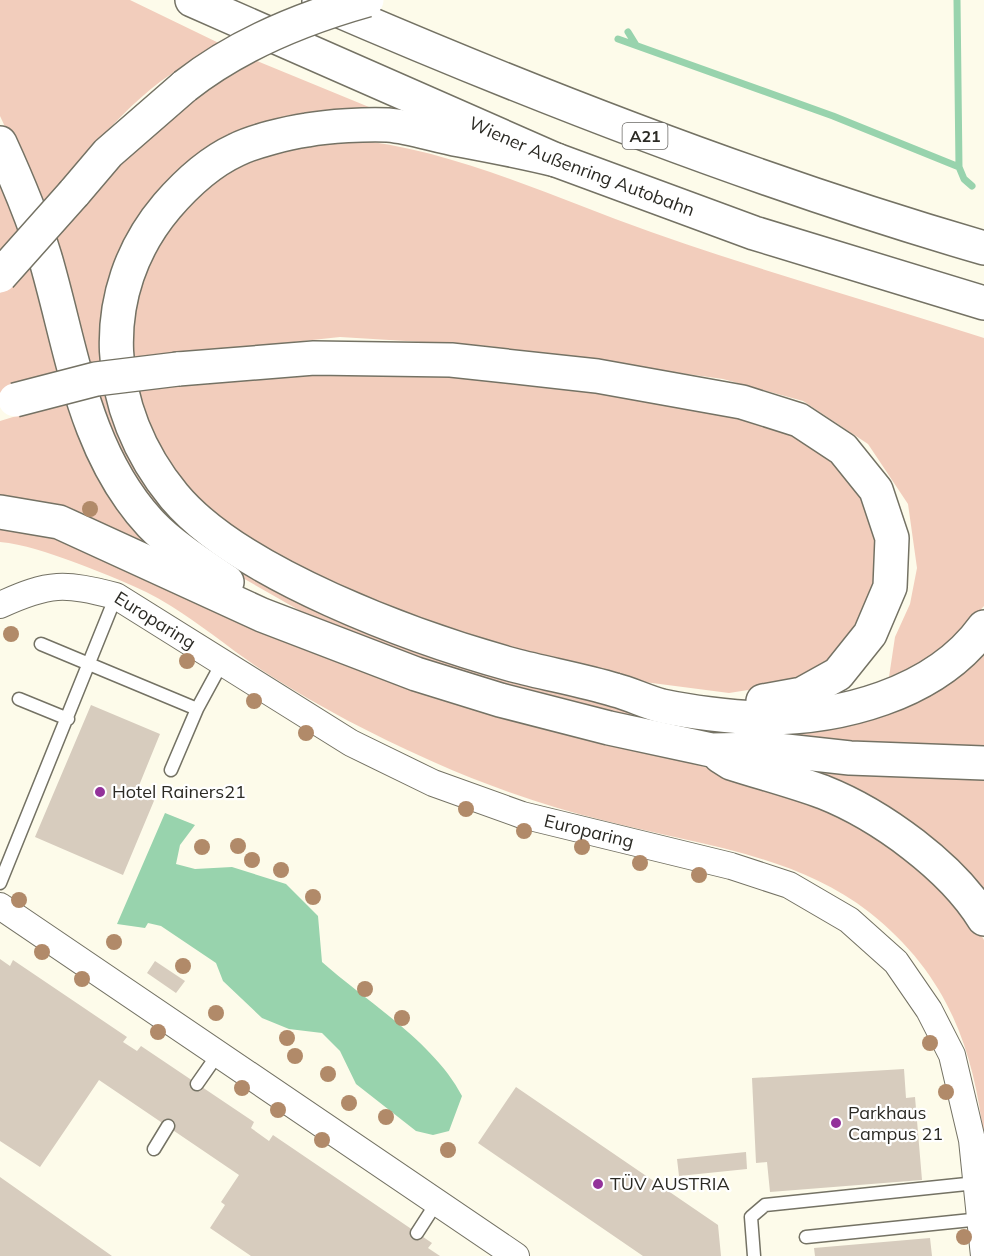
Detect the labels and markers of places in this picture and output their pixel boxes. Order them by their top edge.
place label: Hotel Rainers21 [112,780,246,803]
marker: Hotel Rainers21 [93,785,107,799]
place label: Parkhaus Campus 21 [848,1101,943,1145]
marker: Parkhaus Campus 21 [829,1116,843,1130]
place label: TÜV AUSTRIA [610,1172,730,1195]
marker: TÜV AUSTRIA [591,1177,605,1191]

